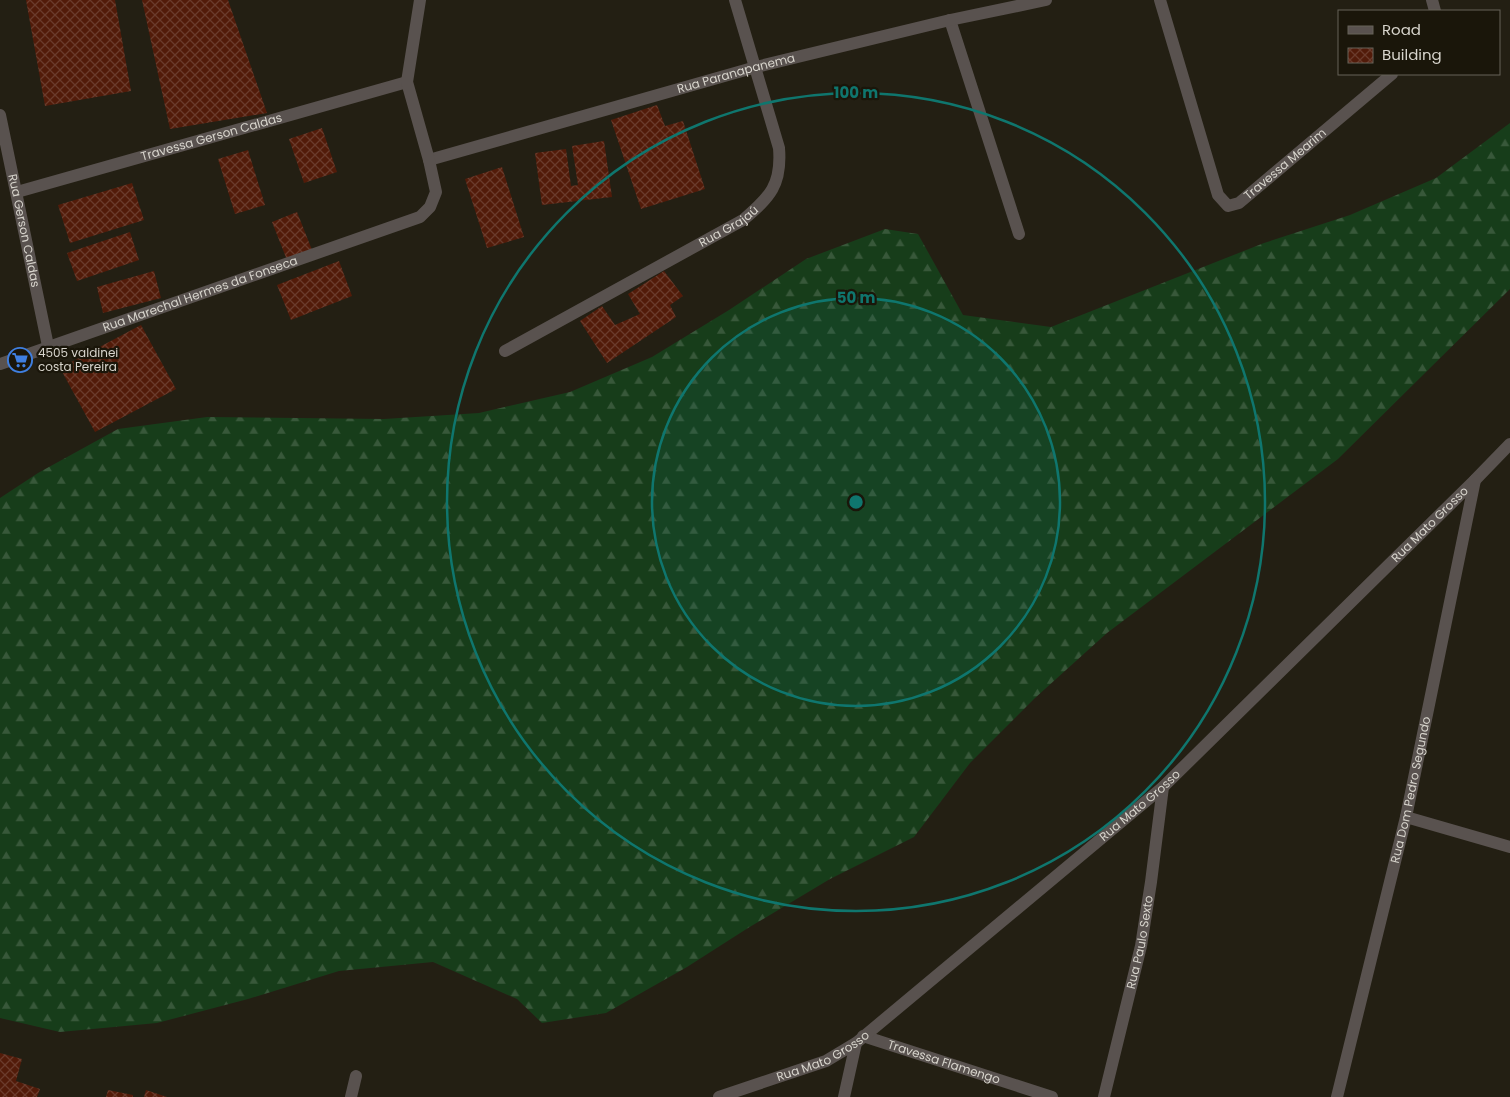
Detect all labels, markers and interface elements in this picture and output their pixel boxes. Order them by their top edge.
legend [1338,10,1500,75]
text: Road [1382,19,1421,40]
text: Building [1382,44,1442,65]
street label: Rua Paranapanema [675,49,797,97]
text: 100 m [834,82,878,103]
street label: Travessa Gerson Caldas [139,109,284,165]
street label: Travessa Mearim [1240,124,1330,203]
street label: Rua Gerson Caldas [4,172,45,289]
street label: Rua Grajaú [696,201,762,251]
street label: Rua Marechal Hermes da Fonseca [100,252,300,335]
text: 50 m [837,287,875,308]
place label: 4505 valdinei costa Pereira [38,344,118,375]
supermarket icon: 4505 valdinei costa Pereira [7,347,33,373]
street label: Rua Mato Grosso [1387,482,1472,566]
centre of rings [847,493,865,511]
street label: Rua Dom Pedro Segundo [1386,714,1434,865]
street label: Rua Mato Grosso [1095,765,1184,845]
street label: Rua Paulo Sexto [1122,894,1157,991]
street label: Rua Mato Grosso [774,1026,873,1085]
street label: Travessa Flamengo [885,1035,1003,1088]

